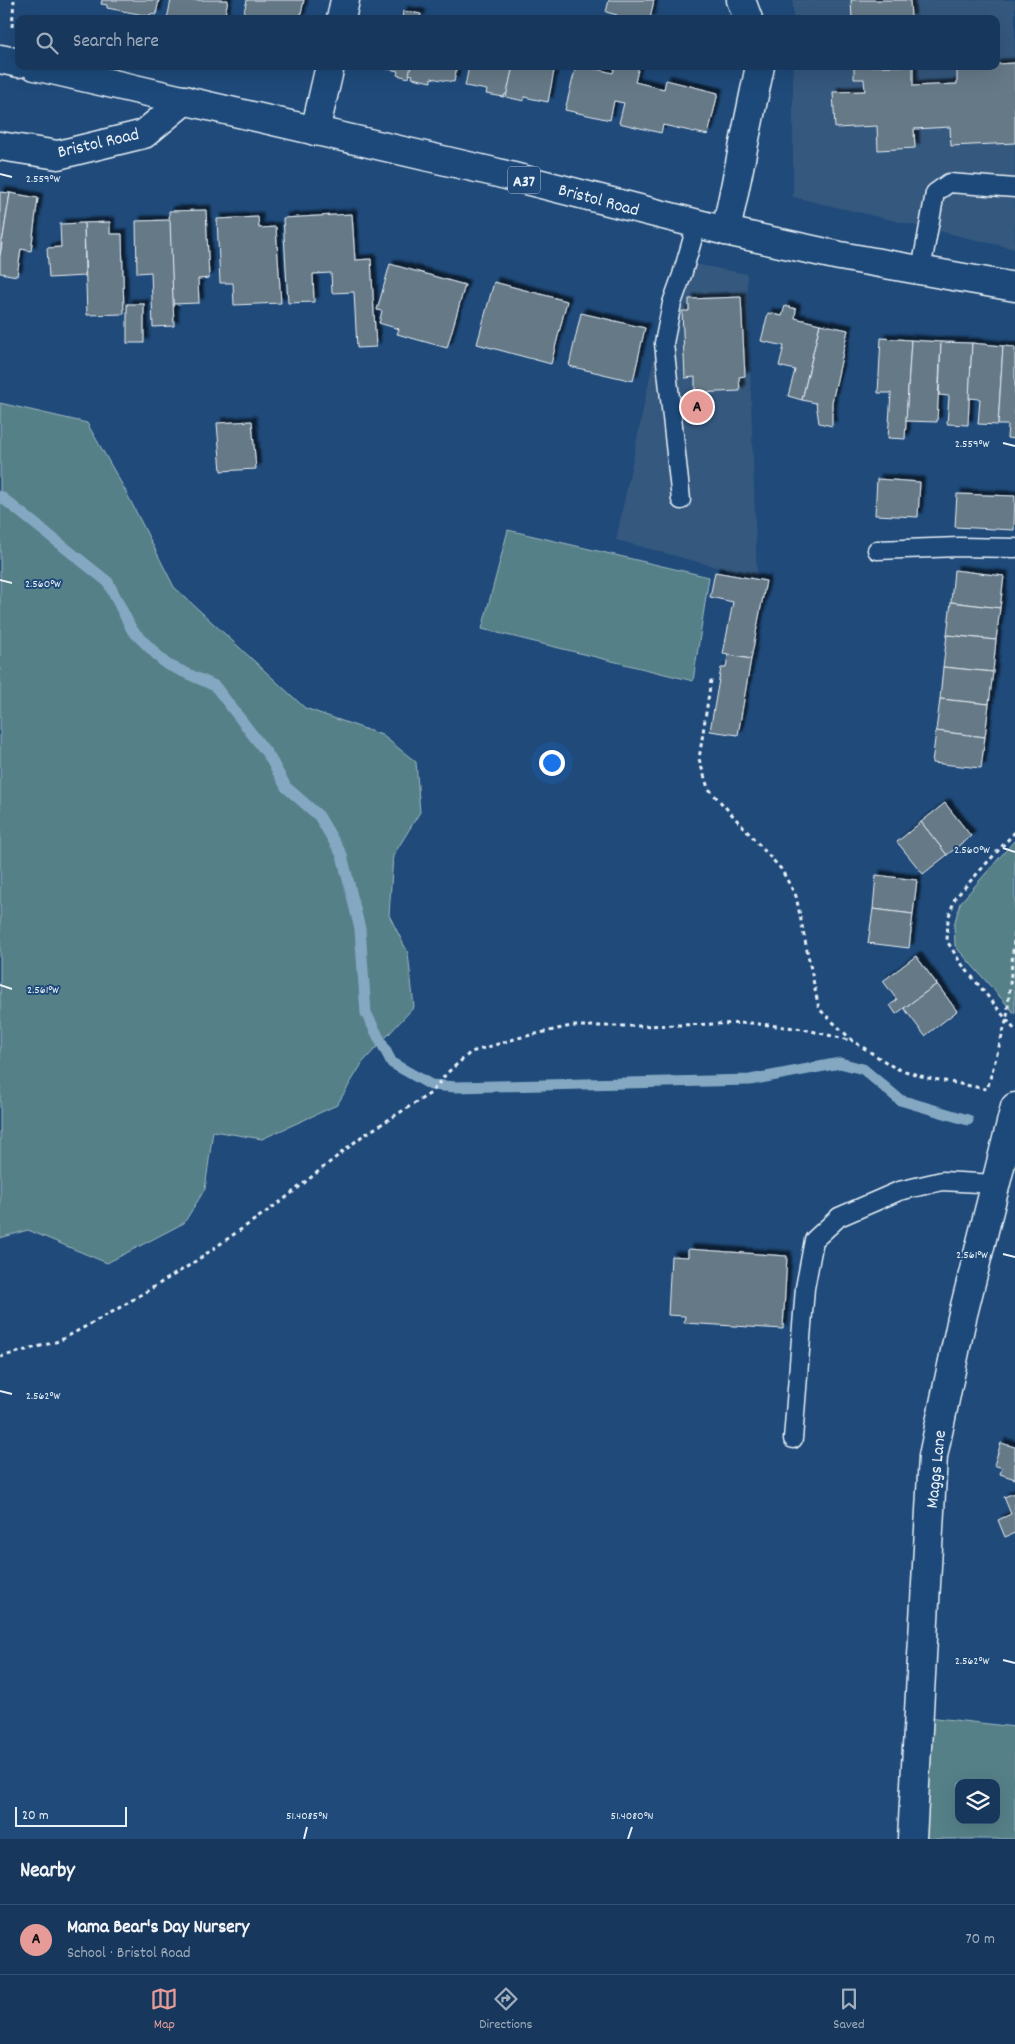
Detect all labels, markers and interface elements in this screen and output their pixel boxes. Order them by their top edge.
search box [15,15,1000,70]
icon: search [33,29,61,57]
text: Search here [73,29,159,56]
street label: Bristol Road [55,123,142,166]
road number: A37 [508,166,540,194]
text: 2.559°W [26,171,60,188]
street label: Bristol Road [555,179,642,224]
pin: A [681,388,713,426]
text: 2.559°W [955,436,989,453]
text: 2.560°W [25,576,61,593]
your location [539,750,565,776]
text: 2.560°W [954,842,990,859]
text: 2.561°W [27,982,59,999]
text: 2.561°W [956,1247,988,1264]
text: 2.562°W [26,1388,60,1405]
street label: Maggs Lane [921,1429,954,1510]
text: 2.562°W [955,1653,989,1670]
map controls [955,1779,1000,1824]
button: layers [955,1779,1000,1824]
scale bar [15,1804,128,1827]
text: 20 m [22,1806,49,1826]
text: 51.4085°N [286,1808,328,1825]
text: 51.4080°N [611,1808,653,1825]
text: Nearby [20,1857,75,1887]
text: Mama Bear's Day Nursery [67,1915,249,1942]
text: A [32,1928,40,1951]
text: 70 m [965,1928,995,1951]
text: School · Bristol Road [67,1942,190,1965]
tab: Map [150,1985,178,2035]
tab: Directions [479,1985,532,2035]
tab: Saved [833,1985,865,2035]

